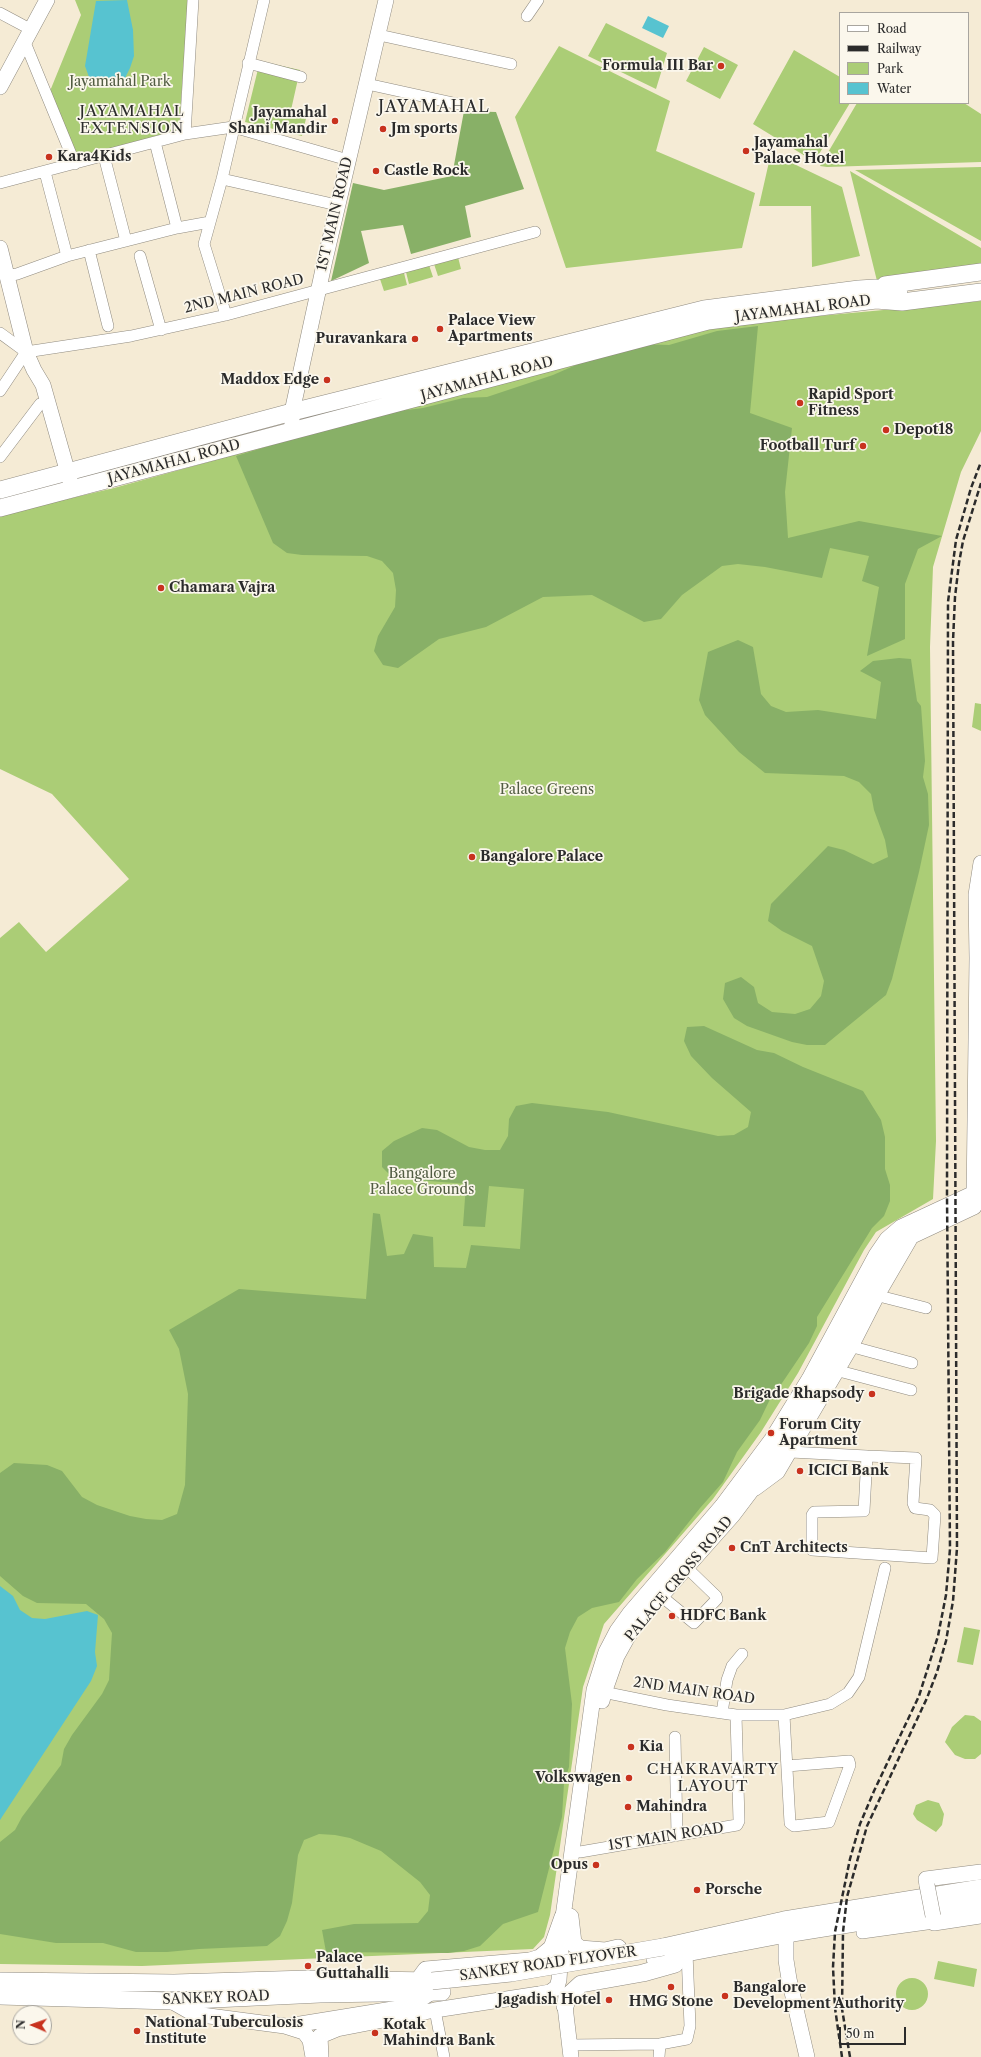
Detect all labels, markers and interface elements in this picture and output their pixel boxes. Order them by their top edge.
legend [839,12,969,104]
text: Road [877,21,907,36]
text: Railway [877,41,922,56]
place label: Formula III Bar [602,58,713,74]
marker: Formula III Bar [716,61,726,71]
text: Park [877,61,903,76]
park label: Jayamahal Park [69,74,171,90]
text: Water [877,81,911,96]
district label: JAYAMAHAL [378,97,490,117]
district label: JAYAMAHAL EXTENSION [79,103,185,138]
place label: Jayamahal Shani Mandir [229,105,327,138]
marker: Jayamahal Shani Mandir [330,116,340,126]
place label: Jm sports [391,121,458,137]
marker: Jm sports [378,124,388,134]
place label: Jayamahal Palace Hotel [754,135,844,168]
marker: Jayamahal Palace Hotel [741,146,751,156]
place label: Kara4Kids [57,149,131,165]
marker: Kara4Kids [44,152,54,162]
street label: 1ST MAIN ROAD [314,155,356,273]
place label: Castle Rock [384,163,469,179]
marker: Castle Rock [371,166,381,176]
street label: 2ND MAIN ROAD [182,271,306,317]
street label: JAYAMAHAL ROAD [734,292,872,326]
place label: Palace View Apartments [448,313,535,346]
marker: Palace View Apartments [435,324,445,334]
place label: Puravankara [316,331,407,347]
marker: Puravankara [410,334,420,344]
street label: JAYAMAHAL ROAD [419,353,555,405]
place label: Maddox Edge [221,372,319,388]
marker: Maddox Edge [322,375,332,385]
place label: Rapid Sport Fitness [808,387,894,420]
marker: Rapid Sport Fitness [795,398,805,408]
place label: Depot18 [894,422,953,438]
marker: Depot18 [881,425,891,435]
street label: JAYAMAHAL ROAD [106,436,242,488]
place label: Football Turf [760,438,855,454]
marker: Football Turf [858,441,868,451]
place label: Chamara Vajra [169,580,275,596]
marker: Chamara Vajra [156,583,166,593]
park label: Palace Greens [500,782,594,798]
place label: Bangalore Palace [480,849,603,865]
marker: Bangalore Palace [467,852,477,862]
park label: Bangalore Palace Grounds [370,1166,474,1198]
place label: Brigade Rhapsody [733,1386,864,1402]
marker: Brigade Rhapsody [867,1389,877,1399]
place label: Forum City Apartment [779,1417,861,1450]
marker: Forum City Apartment [766,1428,776,1438]
place label: ICICI Bank [808,1463,889,1479]
marker: ICICI Bank [795,1466,805,1476]
street label: PALACE CROSS ROAD [622,1513,736,1645]
place label: CnT Architects [740,1540,848,1556]
marker: CnT Architects [727,1543,737,1553]
place label: HDFC Bank [680,1608,766,1624]
marker: HDFC Bank [667,1611,677,1621]
street label: 2ND MAIN ROAD [632,1674,756,1708]
place label: Kia [639,1739,663,1755]
marker: Kia [626,1742,636,1752]
district label: CHAKRAVARTY LAYOUT [647,1761,779,1796]
place label: Volkswagen [535,1770,621,1786]
marker: Volkswagen [624,1773,634,1783]
place label: Mahindra [636,1799,707,1815]
marker: Mahindra [623,1802,633,1812]
street label: 1ST MAIN ROAD [607,1820,725,1854]
place label: Opus [551,1857,588,1873]
marker: Opus [591,1860,601,1870]
place label: Porsche [705,1882,762,1898]
marker: Porsche [692,1885,702,1895]
street label: SANKEY ROAD FLYOVER [458,1943,638,1985]
place label: Palace Guttahalli [316,1950,389,1982]
marker: Palace Guttahalli [303,1961,313,1971]
place label: Bangalore Development Authority [733,1980,904,2012]
marker: HMG Stone [666,1982,676,1992]
street label: SANKEY ROAD [162,1988,270,2008]
marker: Bangalore Development Authority [720,1991,730,2001]
place label: Jagadish Hotel [497,1992,601,2008]
place label: HMG Stone [629,1994,713,2010]
marker: Jagadish Hotel [604,1995,614,2005]
north arrow [12,2005,52,2045]
place label: National Tuberculosis Institute [145,2015,303,2048]
place label: Kotak Mahindra Bank [383,2017,495,2050]
scale bar [841,2019,908,2045]
text: N [14,2020,28,2030]
marker: National Tuberculosis Institute [132,2026,142,2036]
text: 50 m [846,2026,875,2041]
marker: Kotak Mahindra Bank [370,2028,380,2038]

